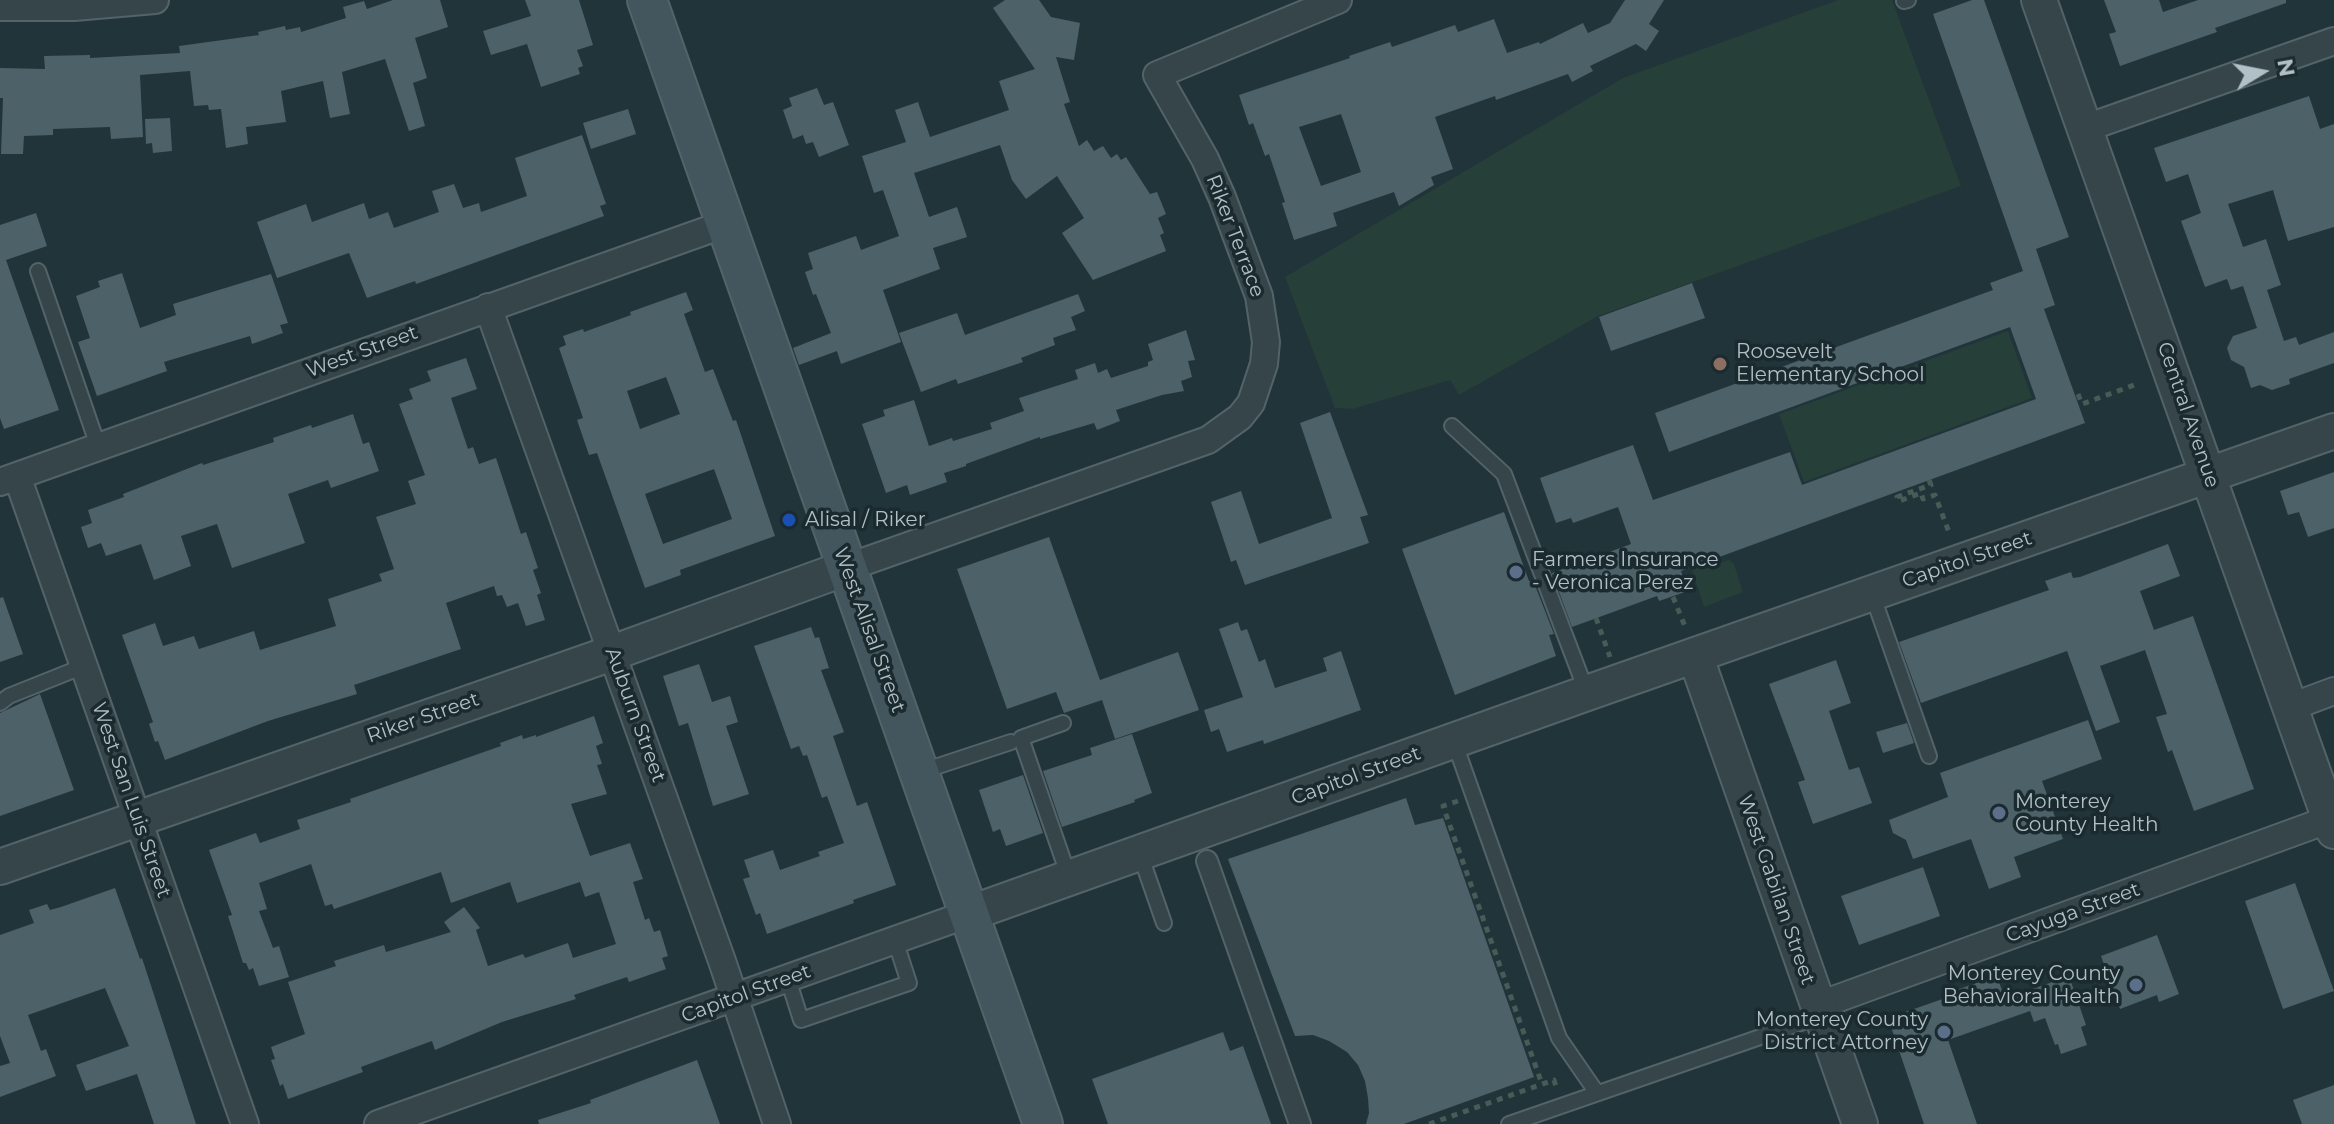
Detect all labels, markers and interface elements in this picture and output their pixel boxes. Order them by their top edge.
north arrow [2222,32,2302,112]
text: N [2271,57,2301,79]
street label: Riker Terrace [1201,171,1269,301]
street label: West Street [303,321,421,383]
street label: Central Avenue [2152,339,2224,491]
place label: Roosevelt Elementary School [1736,340,1925,387]
marker: Roosevelt Elementary School [1711,355,1729,373]
place label: Alisal / Riker [805,508,926,532]
marker: Alisal / Riker [780,511,798,529]
street label: Capitol Street [1899,527,2035,593]
street label: West Alisal Street [828,544,910,716]
place label: Farmers Insurance - Veronica Perez [1532,548,1719,595]
marker: Farmers Insurance - Veronica Perez [1507,563,1525,581]
street label: Auburn Street [599,644,671,786]
street label: Riker Street [364,688,482,748]
street label: West San Luis Street [86,699,176,901]
street label: Capitol Street [1288,741,1424,811]
place label: Monterey County Health [2015,790,2158,837]
street label: West Gabilan Street [1732,792,1820,988]
marker: Monterey County Health [1990,804,2008,822]
street label: Cayuga Street [2003,878,2143,948]
street label: Capitol Street [678,959,814,1029]
place label: Monterey County Behavioral Health [1943,962,2120,1009]
marker: Monterey County Behavioral Health [2127,976,2145,994]
place label: Monterey County District Attorney [1756,1008,1928,1055]
marker: Monterey County District Attorney [1935,1023,1953,1041]

